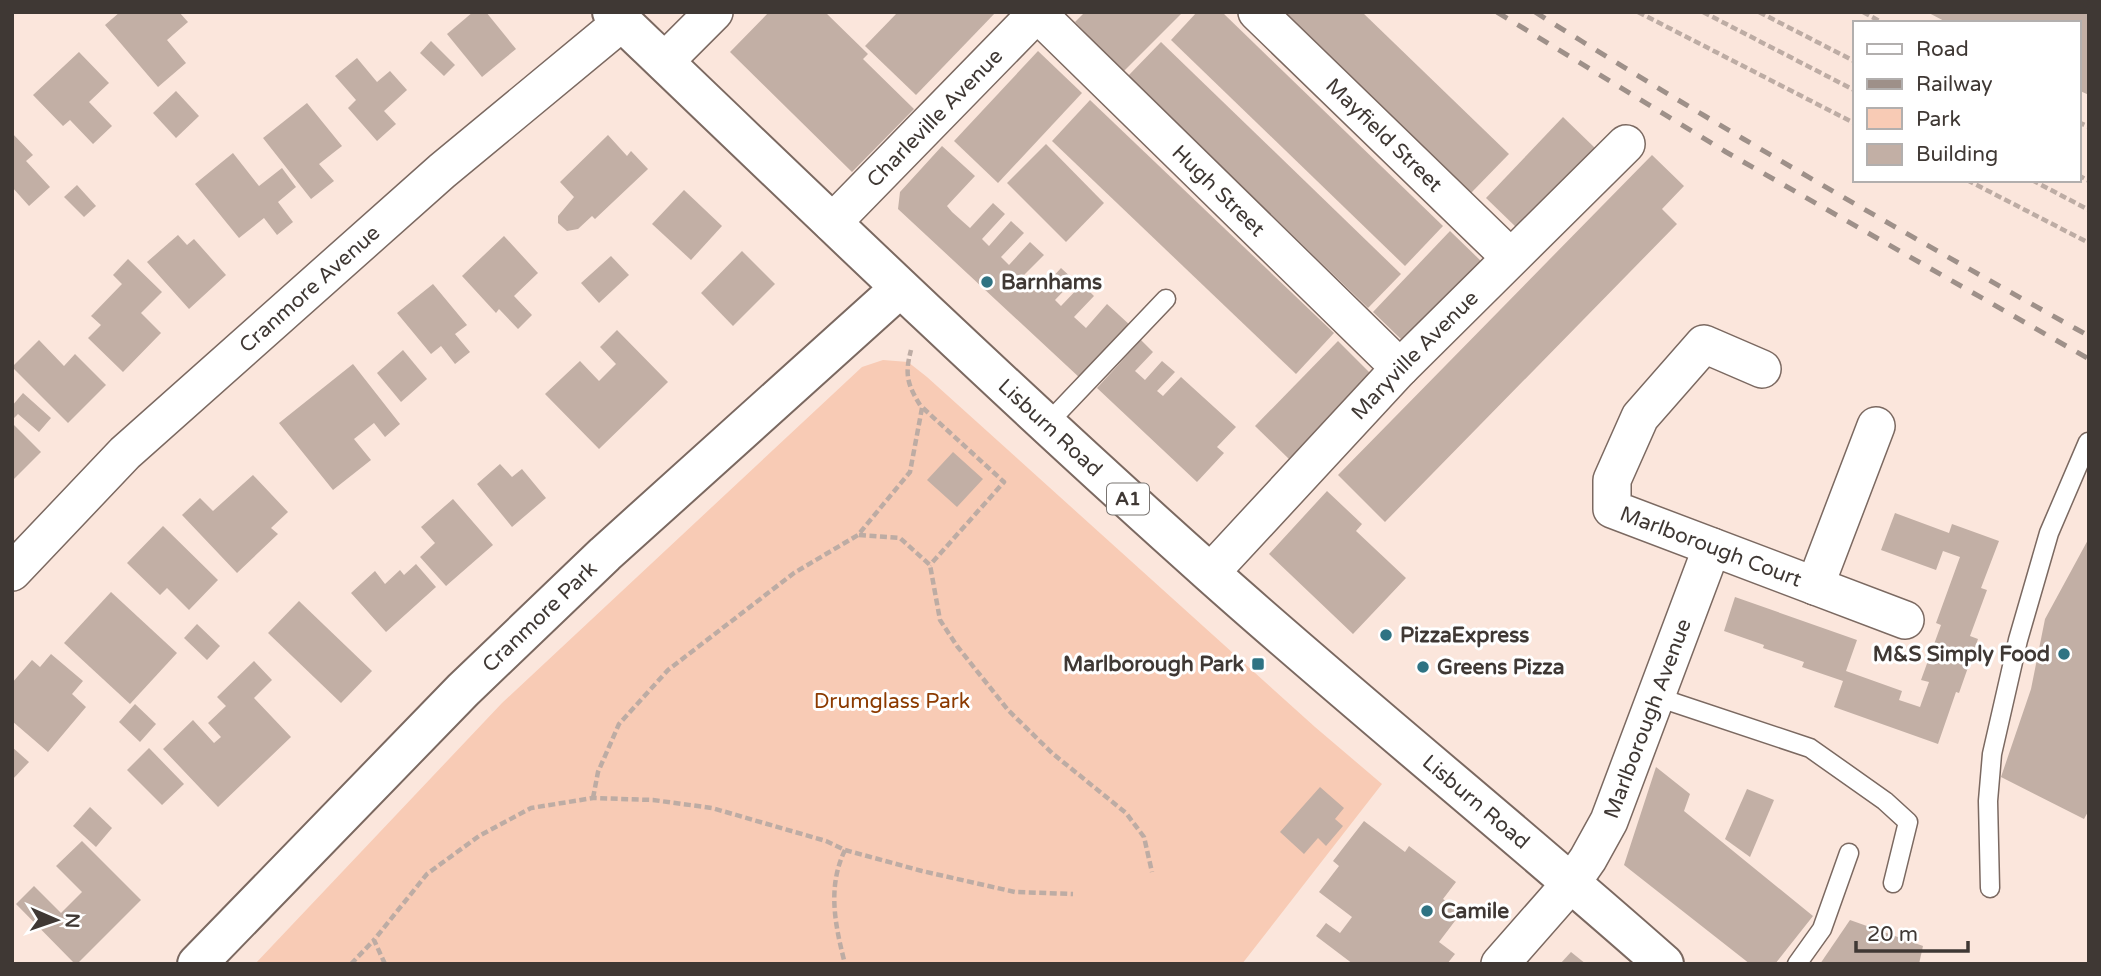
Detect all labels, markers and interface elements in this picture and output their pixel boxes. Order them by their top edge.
legend [1853,21,2080,182]
text: Road [1916,37,1969,62]
street label: Charleville Avenue [862,43,1008,192]
text: Railway [1916,72,1993,97]
street label: Mayfield Street [1321,73,1448,197]
text: Park [1916,107,1961,132]
street label: Hugh Street [1167,140,1270,241]
text: Building [1916,142,1998,167]
street label: Cranmore Avenue [234,220,385,358]
place label: Barnhams [1001,270,1102,295]
marker: Barnhams [979,274,995,290]
street label: Maryville Avenue [1346,285,1483,425]
street label: Lisburn Road [993,373,1107,482]
road number: A1 [1107,484,1149,514]
street label: Marlborough Court [1617,501,1805,592]
street label: Cranmore Park [477,556,602,677]
street label: Marlborough Avenue [1599,615,1696,822]
place label: PizzaExpress [1400,623,1529,648]
marker: PizzaExpress [1378,627,1394,643]
place label: M&S Simply Food [1873,642,2050,667]
marker: M&S Simply Food [2056,646,2072,662]
place label: Marlborough Park [1063,652,1245,677]
place label: Greens Pizza [1437,655,1565,680]
marker: Marlborough Park [1250,656,1266,672]
marker: Greens Pizza [1415,659,1431,675]
park label: Drumglass Park [814,689,970,714]
street label: Lisburn Road [1417,750,1535,854]
north arrow [21,885,91,955]
place label: Camile [1441,899,1509,924]
marker: Camile [1419,903,1435,919]
scale bar [1856,909,1968,953]
text: N [61,913,83,929]
text: 20 m [1867,922,1918,947]

